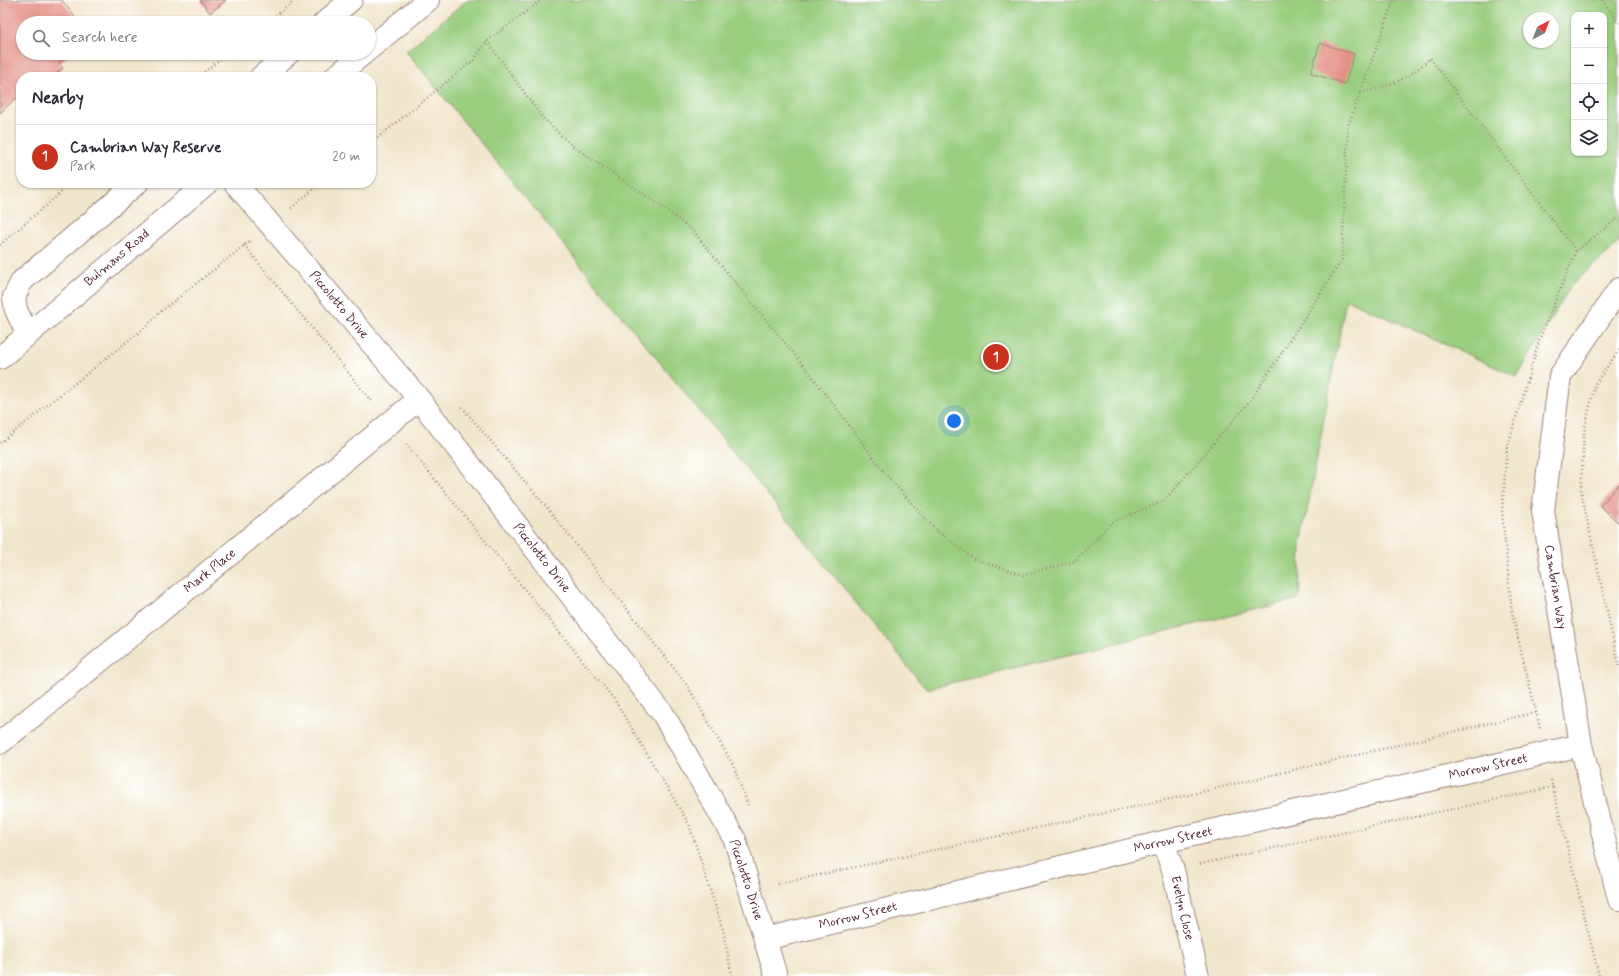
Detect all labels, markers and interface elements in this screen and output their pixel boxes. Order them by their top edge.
north arrow [1523,12,1559,48]
map controls [1571,12,1607,156]
button: + [1571,12,1607,48]
search box [16,16,376,60]
icon: search [30,27,52,49]
text: Search here [62,28,138,48]
button: − [1571,48,1607,84]
button: locate [1571,84,1607,120]
text: Nearby [32,87,84,109]
button: layers [1571,120,1607,156]
text: Cambrian Way Reserve [70,138,221,158]
text: 1 [42,148,48,165]
text: 20 m [332,148,360,165]
text: Park [70,158,96,175]
street label: Bulmans Road [81,226,153,290]
street label: Piccolotto Drive [305,267,373,343]
pin: 1 [983,342,1009,372]
your location [944,411,964,431]
street label: Piccolotto Drive [509,520,575,596]
street label: Cambrian Way [1540,544,1570,630]
street label: Mark Place [181,545,240,597]
street label: Morrow Street [1447,750,1529,784]
street label: Morrow Street [1132,823,1214,857]
street label: Piccolotto Drive [725,837,767,923]
street label: Evelyn Close [1166,874,1198,942]
street label: Morrow Street [817,898,899,934]

